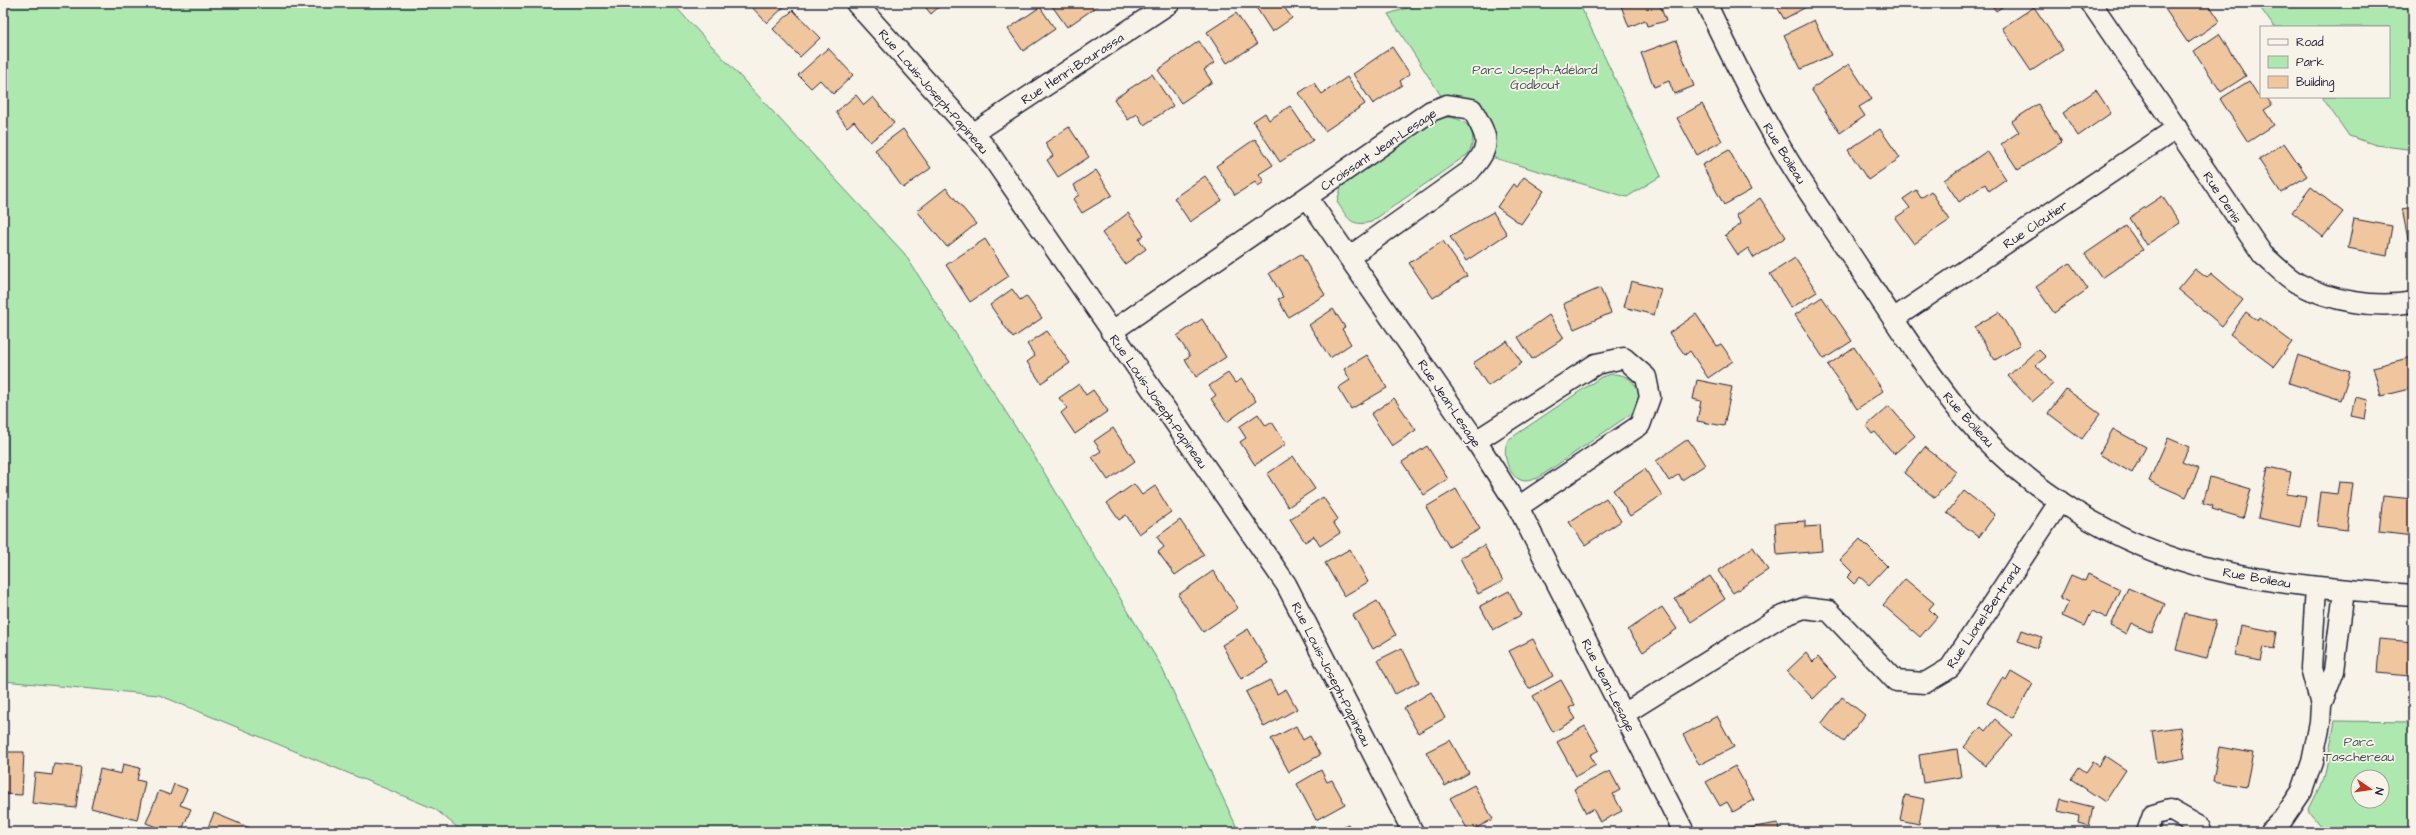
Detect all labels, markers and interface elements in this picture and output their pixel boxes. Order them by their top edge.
street label: Rue Louis-Joseph-Papineau [874,25,993,158]
legend [2260,26,2390,98]
street label: Rue Henri-Bourassa [1018,29,1128,109]
text: Road [2296,34,2324,51]
text: Park [2296,54,2324,71]
park label: Parc Joseph-Adélard Godbout [1472,61,1598,94]
text: Building [2296,74,2334,92]
street label: Croissant Jean-Lesage [1317,104,1441,196]
street label: Rue Boileau [1758,120,1810,188]
street label: Rue Denis [2198,168,2246,227]
street label: Rue Cloutier [2000,196,2072,253]
street label: Rue Louis-Joseph-Papineau [1105,331,1212,473]
street label: Rue Jean-Lesage [1412,356,1485,451]
street label: Rue Boileau [1939,388,1998,452]
street label: Rue Lionel-Bertrand [1942,561,2025,672]
street label: Rue Boileau [2221,563,2293,593]
street label: Rue Louis-Joseph-Papineau [1287,599,1376,750]
street label: Rue Jean-Lesage [1576,636,1639,735]
park label: Parc Taschereau [2324,733,2395,766]
north arrow [2350,769,2390,809]
text: N [2371,786,2387,796]

